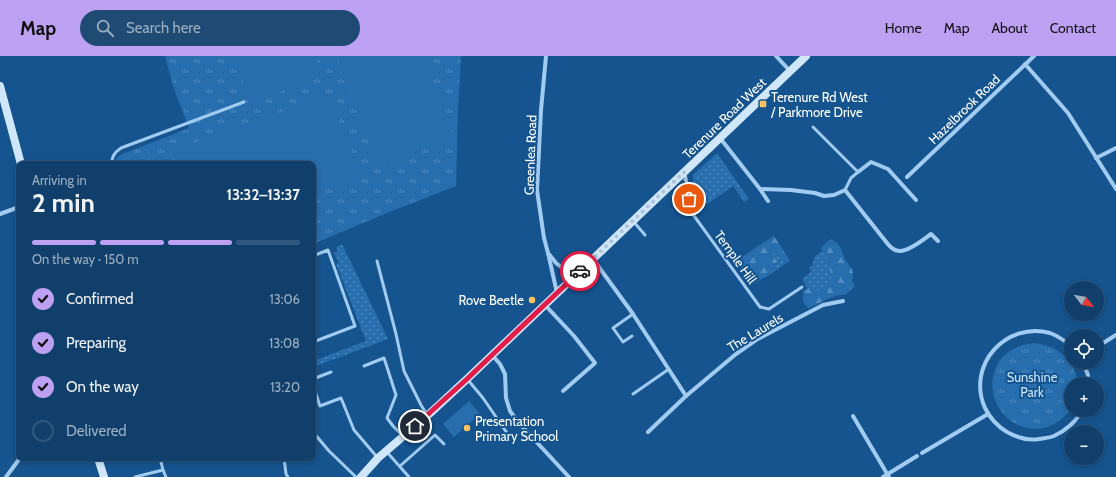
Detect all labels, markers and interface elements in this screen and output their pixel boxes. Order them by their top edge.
search box [80,10,360,46]
text: Map [20,17,56,40]
icon: search [94,17,116,39]
text: Search here [126,19,201,37]
text: Home [885,19,922,37]
text: Map [944,19,969,37]
text: About [991,19,1028,37]
text: Contact [1050,19,1096,37]
street label: Hazelbrook Road [925,71,1003,147]
street label: Terenure Road West [679,74,770,162]
place label: Terenure Rd West / Parkmore Drive [770,89,868,120]
marker: Terenure Rd West / Parkmore Drive [758,99,768,109]
street label: Greenlea Road [521,115,539,195]
text: Arriving in [32,172,87,188]
pin [672,182,706,216]
text: 13:32–13:37 [226,186,300,204]
text: 2 min [32,187,95,219]
icon: bag [678,188,700,210]
street label: Temple Hill [711,227,761,287]
text: On the way · 150 m [32,251,139,267]
courier [560,251,600,291]
icon: car [569,260,591,282]
north arrow [1064,281,1104,321]
map controls [1064,281,1104,465]
icon: check [32,288,54,310]
text: Confirmed [66,290,134,308]
text: 13:06 [270,291,300,307]
place label: Rove Beetle [458,292,524,308]
marker: Rove Beetle [527,295,537,305]
street label: The Laurels [724,309,786,355]
button: locate [1064,329,1104,369]
icon: check [32,332,54,354]
text: Preparing [66,334,126,352]
text: 13:08 [269,335,300,351]
park label: Sunshine Park [1007,369,1058,400]
icon: check [32,376,54,398]
button: + [1064,377,1104,417]
text: On the way [66,378,139,396]
text: 13:20 [270,379,300,395]
pin [398,409,432,443]
place label: Presentation Primary School [475,413,558,444]
icon: home [404,415,426,437]
text: Delivered [66,422,127,440]
marker: Presentation Primary School [462,423,472,433]
button: − [1064,425,1104,465]

